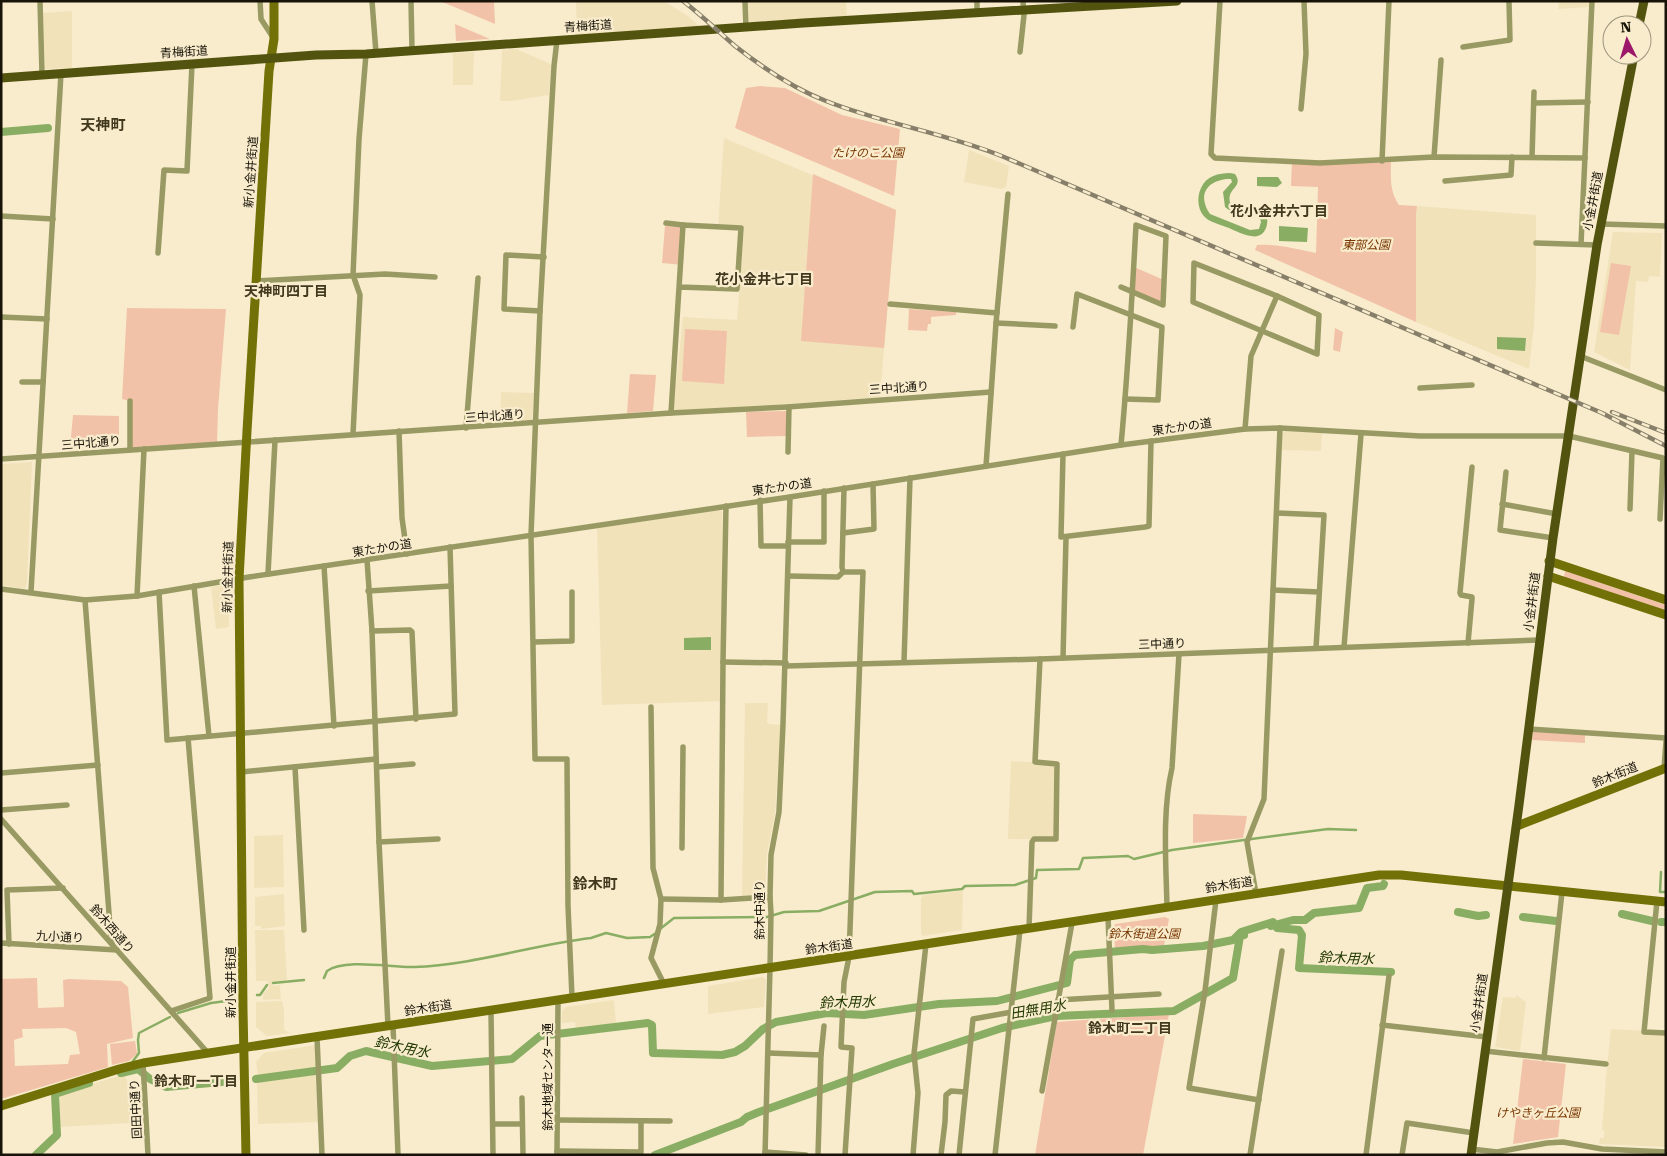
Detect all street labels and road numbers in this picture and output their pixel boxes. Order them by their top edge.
street label: 青梅街道 [564,17,612,35]
street label: 青梅街道 [160,43,208,61]
street label: 新小金井街道 [242,136,260,208]
street label: 小金井街道 [1580,170,1606,232]
street label: 三中北通り [869,379,929,397]
street label: 三中北通り [465,407,525,425]
street label: 東たかの道 [1151,416,1213,438]
street label: 三中北通り [60,433,122,453]
street label: 東たかの道 [751,476,813,498]
street label: 東たかの道 [351,536,413,560]
street label: 新小金井街道 [220,541,236,613]
street label: 小金井街道 [1521,571,1543,633]
street label: 三中通り [1138,636,1186,652]
street label: 鈴木街道 [1590,760,1640,790]
street label: 鈴木街道 [1204,874,1254,896]
street label: 鈴木中通り [753,880,767,940]
street label: 鈴木西通り [87,902,137,956]
street label: 九小通り [36,929,84,945]
street label: 鈴木街道 [804,937,854,957]
street label: 新小金井街道 [224,946,238,1018]
street label: 小金井街道 [1468,972,1490,1034]
street label: 鈴木街道 [403,997,453,1019]
street label: 鈴木地域センター通 [541,1023,555,1131]
street label: 回田中通り [127,1079,145,1139]

